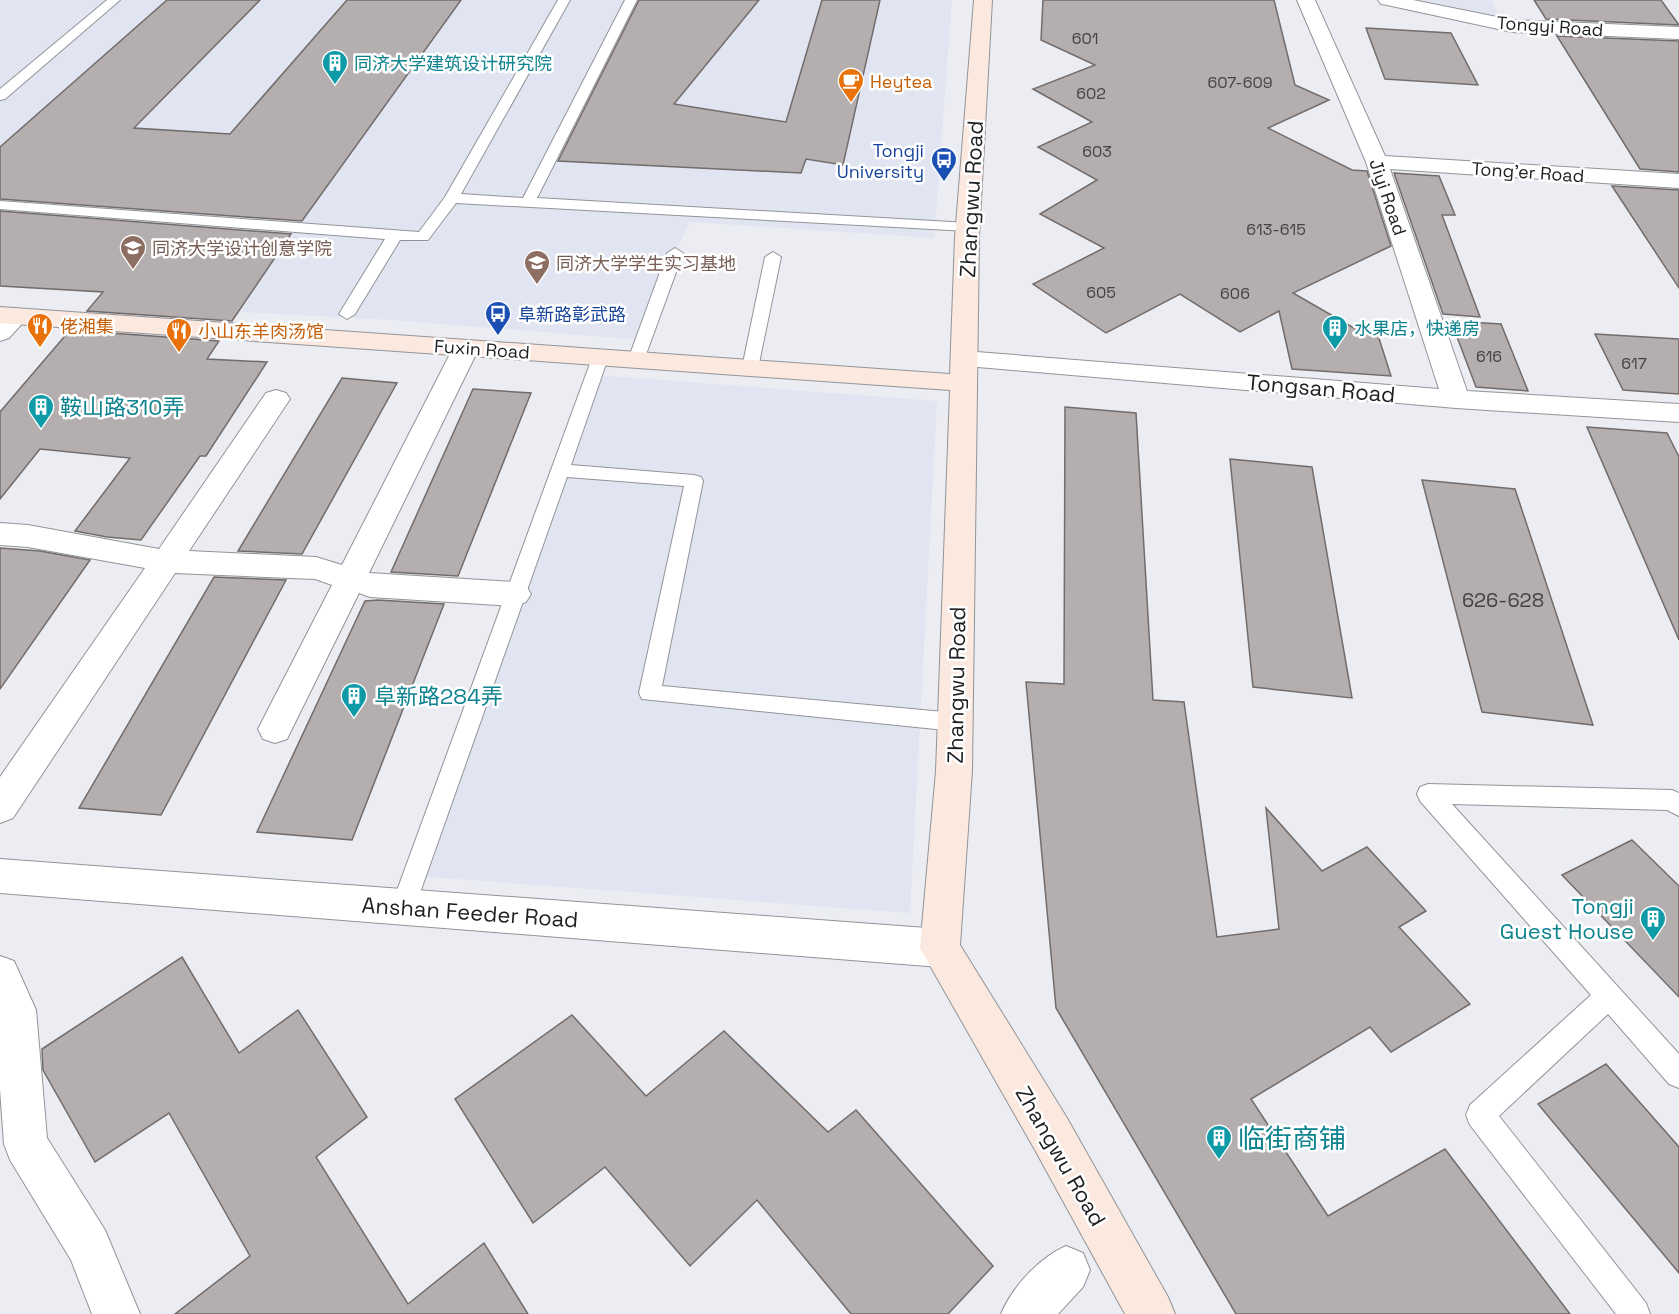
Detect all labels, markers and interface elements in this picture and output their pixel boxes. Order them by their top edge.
street label: Tongyi Road [1496,11,1604,41]
house number: 601 [1072,28,1098,49]
building icon: 同济大学建筑设计研究院 [320,48,350,86]
place label: 同济大学建筑设计研究院 [354,52,552,75]
cafe icon: Heytea [836,66,866,104]
place label: Heytea [870,70,932,93]
house number: 607-609 [1208,72,1272,93]
house number: 602 [1076,83,1106,104]
street label: Zhangwu Road [953,120,989,278]
place label: Tongji University [837,139,924,183]
house number: 603 [1082,141,1112,162]
bus stop icon: Tongji University [929,145,959,183]
street label: Jiyi Road [1364,156,1412,238]
street label: Tong'er Road [1471,157,1585,187]
house number: 613-615 [1246,219,1306,240]
school or university icon: 同济大学设计创意学院 [118,233,148,271]
place label: 同济大学设计创意学院 [152,237,332,260]
school or university icon: 同济大学学生实习基地 [522,248,552,286]
place label: 同济大学学生实习基地 [556,252,736,275]
house number: 605 [1086,282,1116,303]
house number: 606 [1220,283,1250,304]
bus stop icon: 阜新路彰武路 [483,299,513,337]
place label: 阜新路彰武路 [518,303,626,326]
restaurant icon: 佬湘集 [25,311,55,349]
building icon: 水果店，快递房 [1320,313,1350,351]
place label: 佬湘集 [60,315,114,338]
restaurant icon: 小山东羊肉汤馆 [164,316,194,354]
place label: 水果店，快递房 [1354,317,1480,340]
place label: 小山东羊肉汤馆 [198,320,324,343]
street label: Fuxin Road [433,334,531,364]
house number: 616 [1476,346,1502,367]
house number: 617 [1621,353,1647,374]
street label: Tongsan Road [1245,368,1397,408]
building icon: 鞍山路310弄 [26,392,56,430]
place label: 鞍山路310弄 [60,393,184,421]
house number: 626-628 [1462,587,1544,613]
street label: Zhangwu Road [941,606,971,764]
building icon: 阜新路284弄 [339,681,369,719]
place label: 阜新路284弄 [374,682,503,710]
street label: Anshan Feeder Road [361,890,579,934]
place label: Tongji Guest House [1500,892,1634,945]
building icon: Tongji Guest House [1638,904,1668,942]
street label: Zhangwu Road [1010,1081,1112,1231]
place label: 临街商铺 [1238,1121,1346,1156]
building icon: 临街商铺 [1204,1123,1234,1161]

